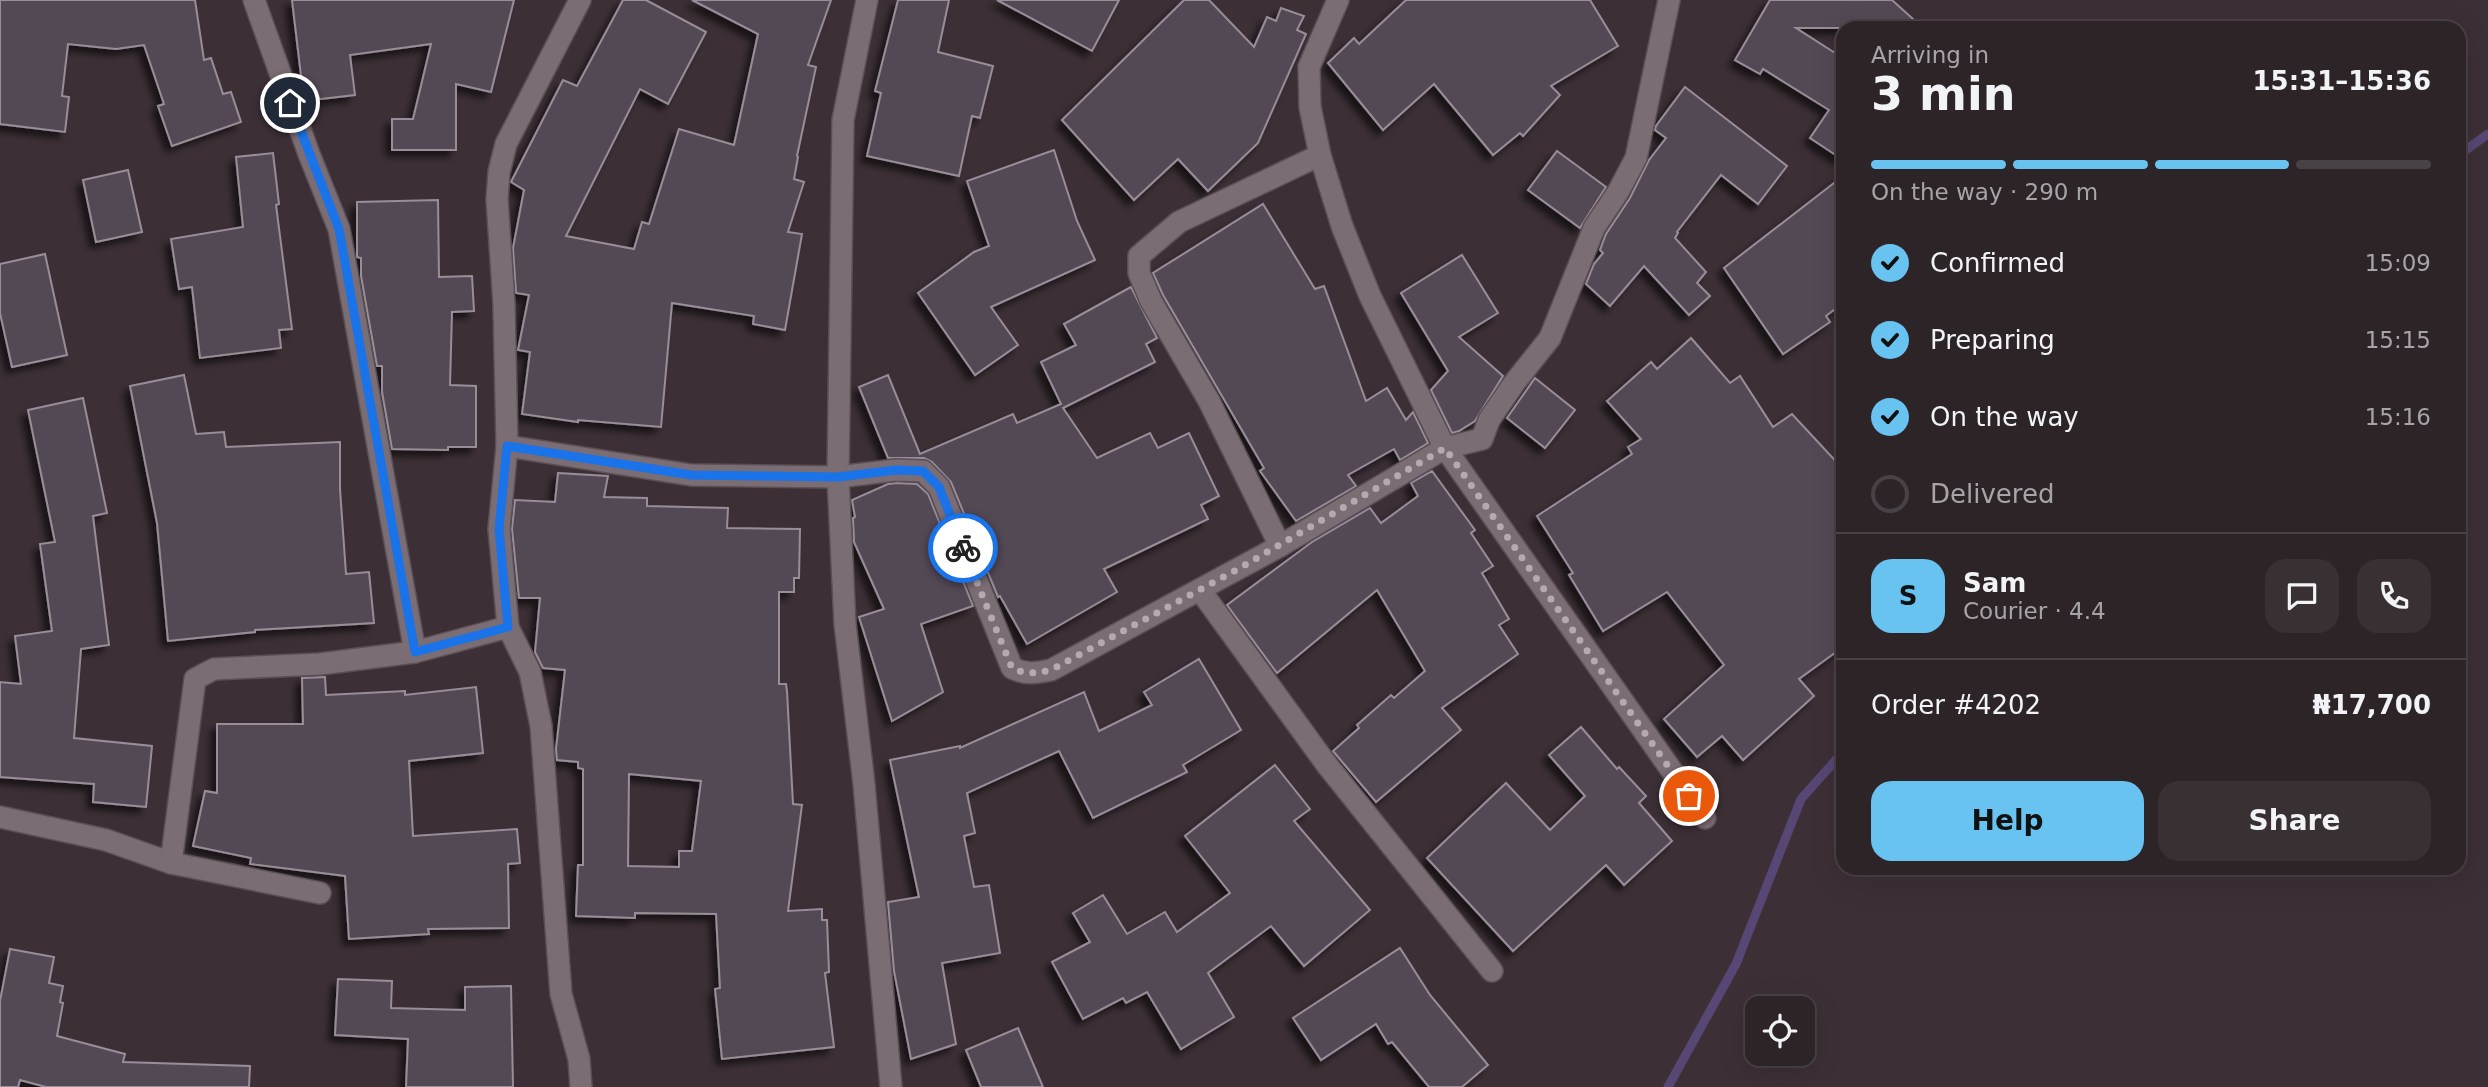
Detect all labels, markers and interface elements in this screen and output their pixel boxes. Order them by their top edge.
text: Arriving in [1871,42,1989,68]
text: 15:31–15:36 [2252,66,2431,96]
text: 3 min [1871,67,2015,121]
pin [260,73,320,133]
icon: home [271,84,309,122]
text: On the way · 290 m [1871,179,2098,205]
icon: check [1871,244,1909,282]
text: Confirmed [1930,248,2065,278]
text: 15:09 [2365,250,2431,276]
icon: check [1871,321,1909,359]
text: Preparing [1930,325,2055,355]
text: 15:15 [2365,327,2431,353]
icon: check [1871,398,1909,436]
text: On the way [1930,402,2079,432]
text: 15:16 [2365,404,2431,430]
text: Delivered [1930,479,2054,509]
courier [928,513,998,583]
icon: bike [944,529,982,567]
button: chat [2265,559,2339,633]
button: phone [2357,559,2431,633]
text: Sam [1963,568,2026,598]
text: S [1899,581,1917,611]
text: Courier · 4.4 [1963,598,2106,624]
text: Order #4202 [1871,690,2041,720]
text: ₦17,700 [2313,690,2431,720]
pin [1659,766,1719,826]
icon: bag [1670,777,1708,815]
button: Help [1871,781,2144,861]
button: Share [2158,781,2431,861]
map controls [1745,996,1815,1066]
button: locate [1745,996,1815,1066]

